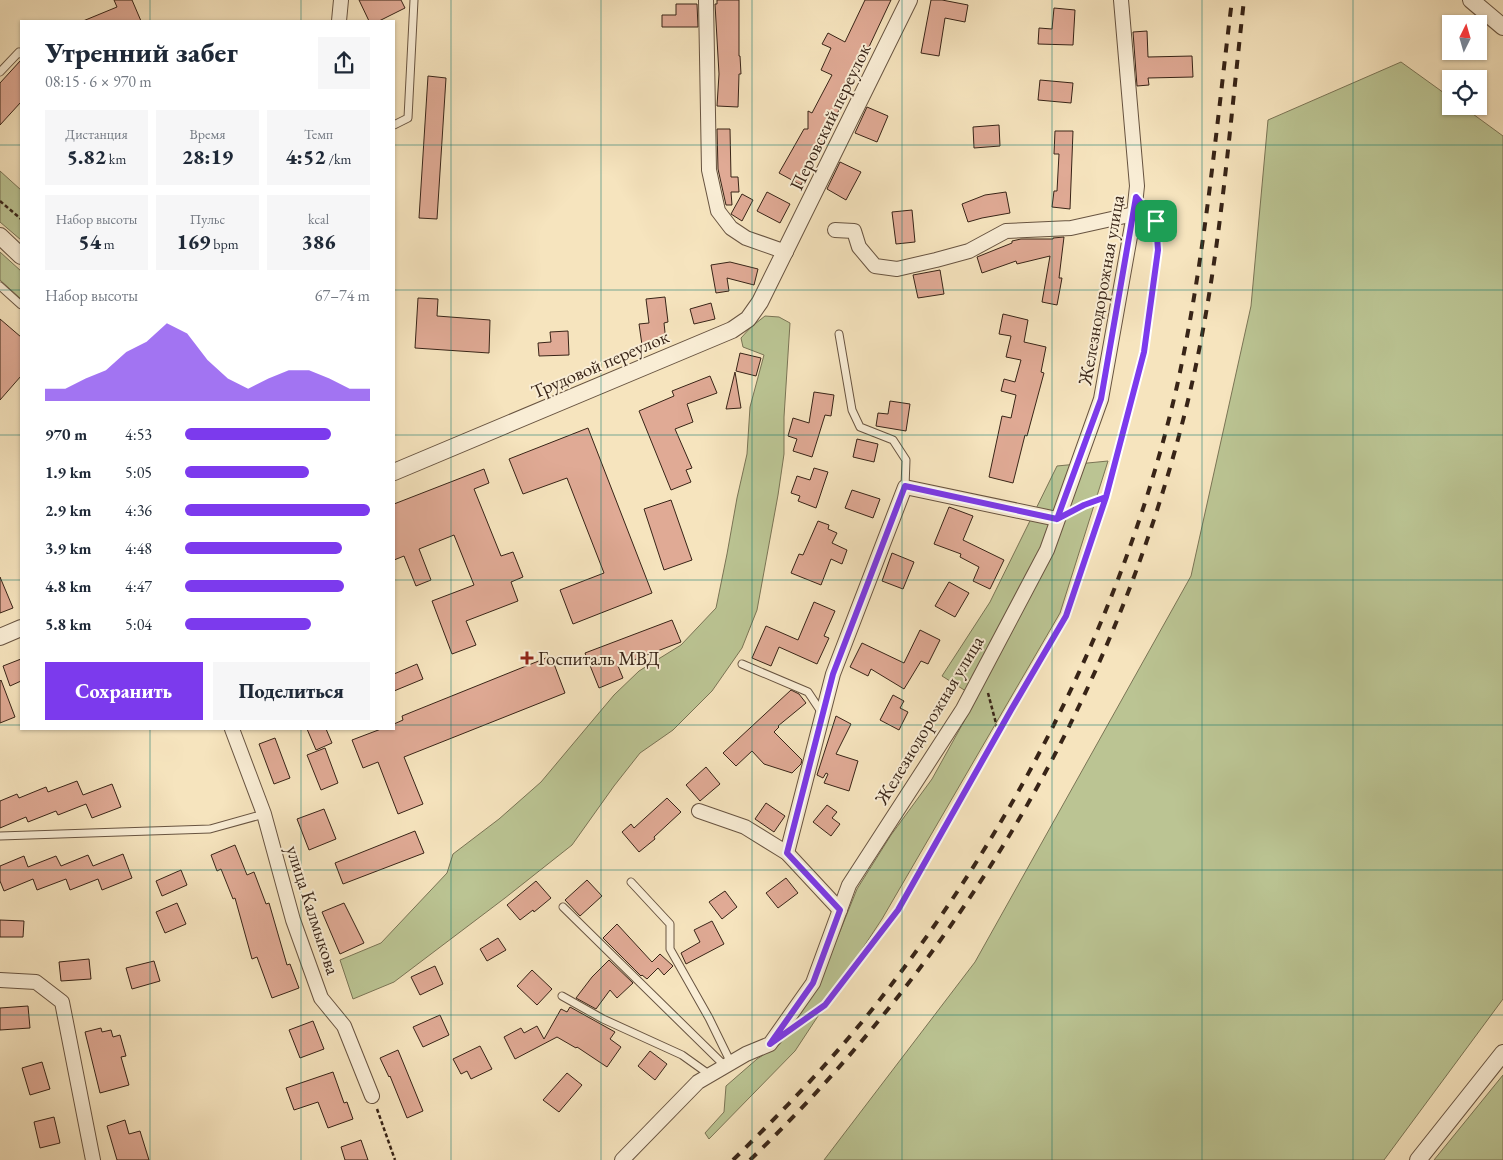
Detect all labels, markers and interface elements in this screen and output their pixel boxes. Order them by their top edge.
north arrow [1442,15,1488,60]
map controls [1442,15,1487,115]
text: Утренний забег [45,34,238,70]
button: share [318,37,370,89]
street label: Перовский переулок [784,39,876,195]
button: locate [1442,70,1487,115]
text: 08:15 · 6 × 970 m [45,71,152,92]
text: Дистанция [65,125,128,143]
text: Время [190,125,225,143]
text: Темп [304,125,333,143]
text: 5.82 [67,143,106,170]
text: 28:19 [182,143,233,170]
text: 4:52 [286,143,326,170]
text: km [106,150,126,168]
text: /km [326,150,351,168]
street label: Железнодорожная улица [1072,193,1130,388]
pin [1135,200,1177,242]
icon: arrive [1142,207,1170,235]
text: Набор высоты [56,210,137,228]
text: Пульс [190,210,225,228]
text: kcal [308,210,329,228]
text: 54 [78,228,101,255]
text: 169 [176,228,210,255]
text: 386 [301,228,336,255]
text: m [101,235,115,253]
text: bpm [210,235,239,253]
text: Набор высоты [45,285,138,306]
text: 67–74 m [315,285,370,306]
street label: Трудовой переулок [527,324,673,404]
text: 970 m [45,424,87,445]
text: 4:53 [125,424,152,445]
text: 1.9 km [45,462,91,483]
text: 5:05 [125,462,152,483]
text: 2.9 km [45,500,91,521]
text: 4:36 [125,500,152,521]
text: 3.9 km [45,538,91,559]
text: 4:48 [125,538,152,559]
text: 4.8 km [45,576,91,597]
text: 4:47 [125,576,152,597]
text: 5.8 km [45,614,91,635]
text: 5:04 [125,614,152,635]
street label: Железнодорожная улица [868,631,990,810]
place label: Госпиталь МВД [538,646,660,671]
marker: Госпиталь МВД [520,651,534,665]
button: Сохранить [45,662,203,720]
button: Поделиться [213,662,370,720]
street label: улица Калмыкова [280,842,346,978]

